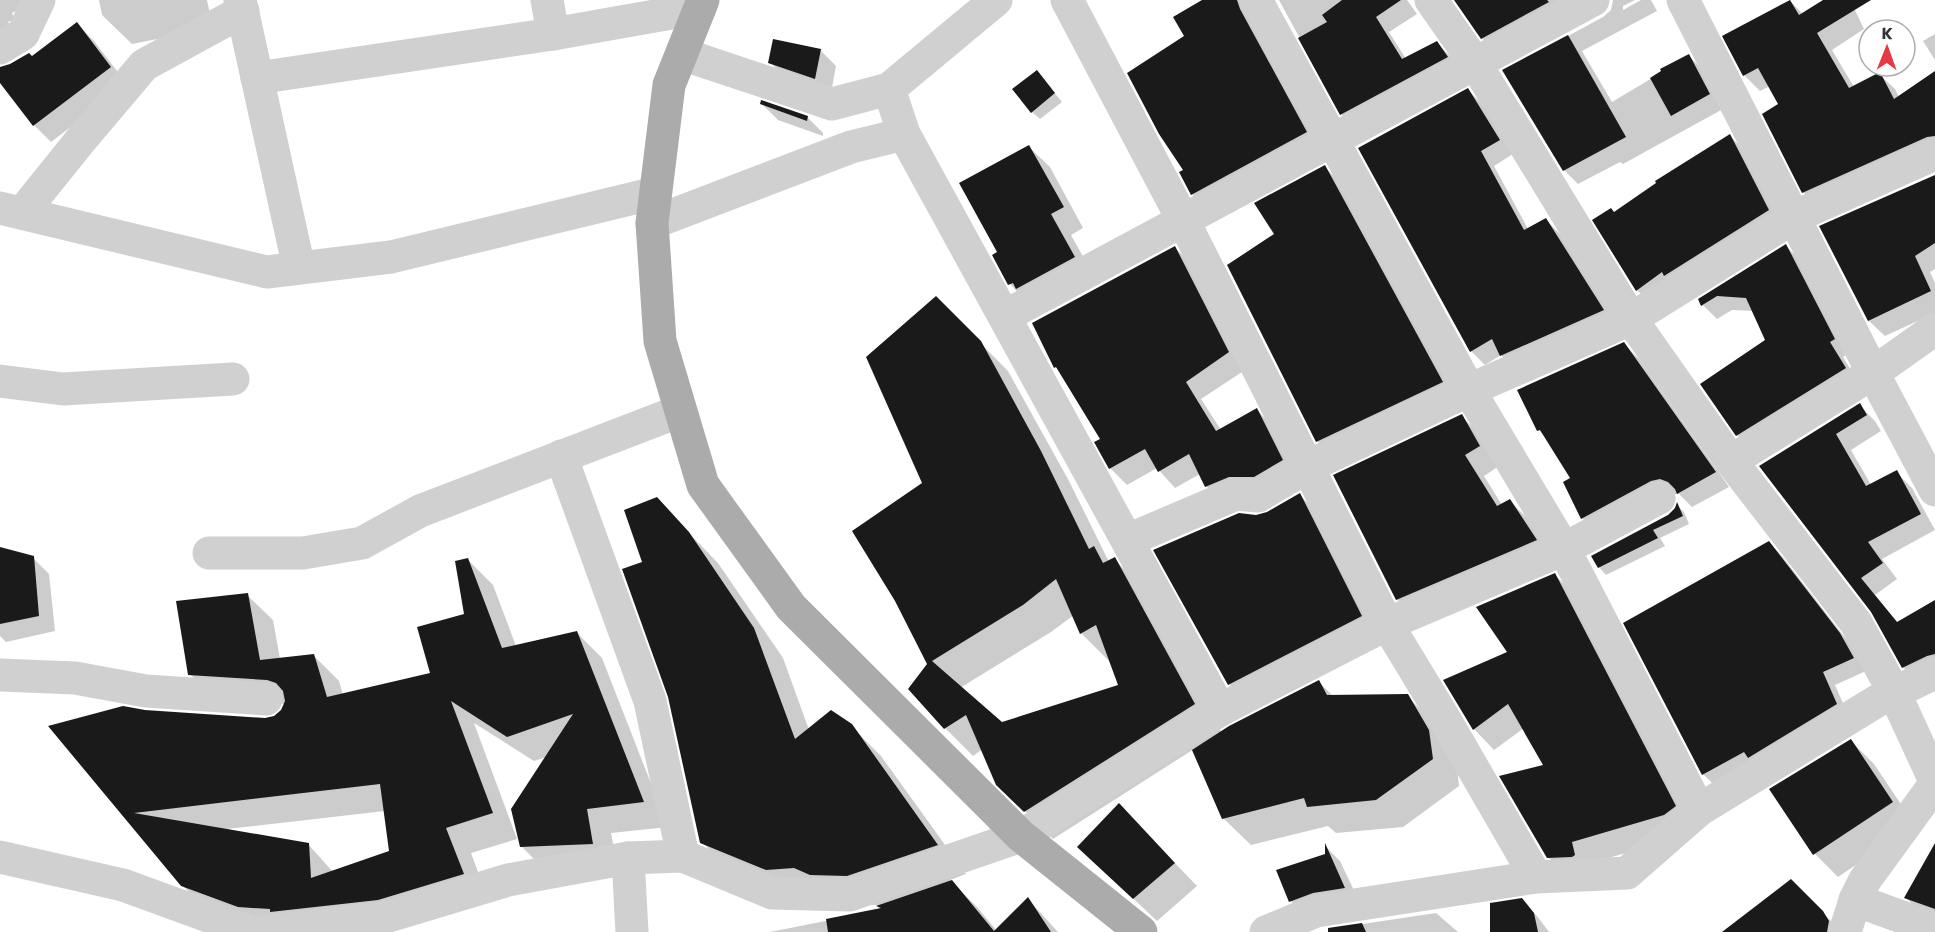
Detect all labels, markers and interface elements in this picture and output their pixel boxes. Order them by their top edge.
north arrow [1857,18,1917,78]
text: K [1881,22,1893,45]

